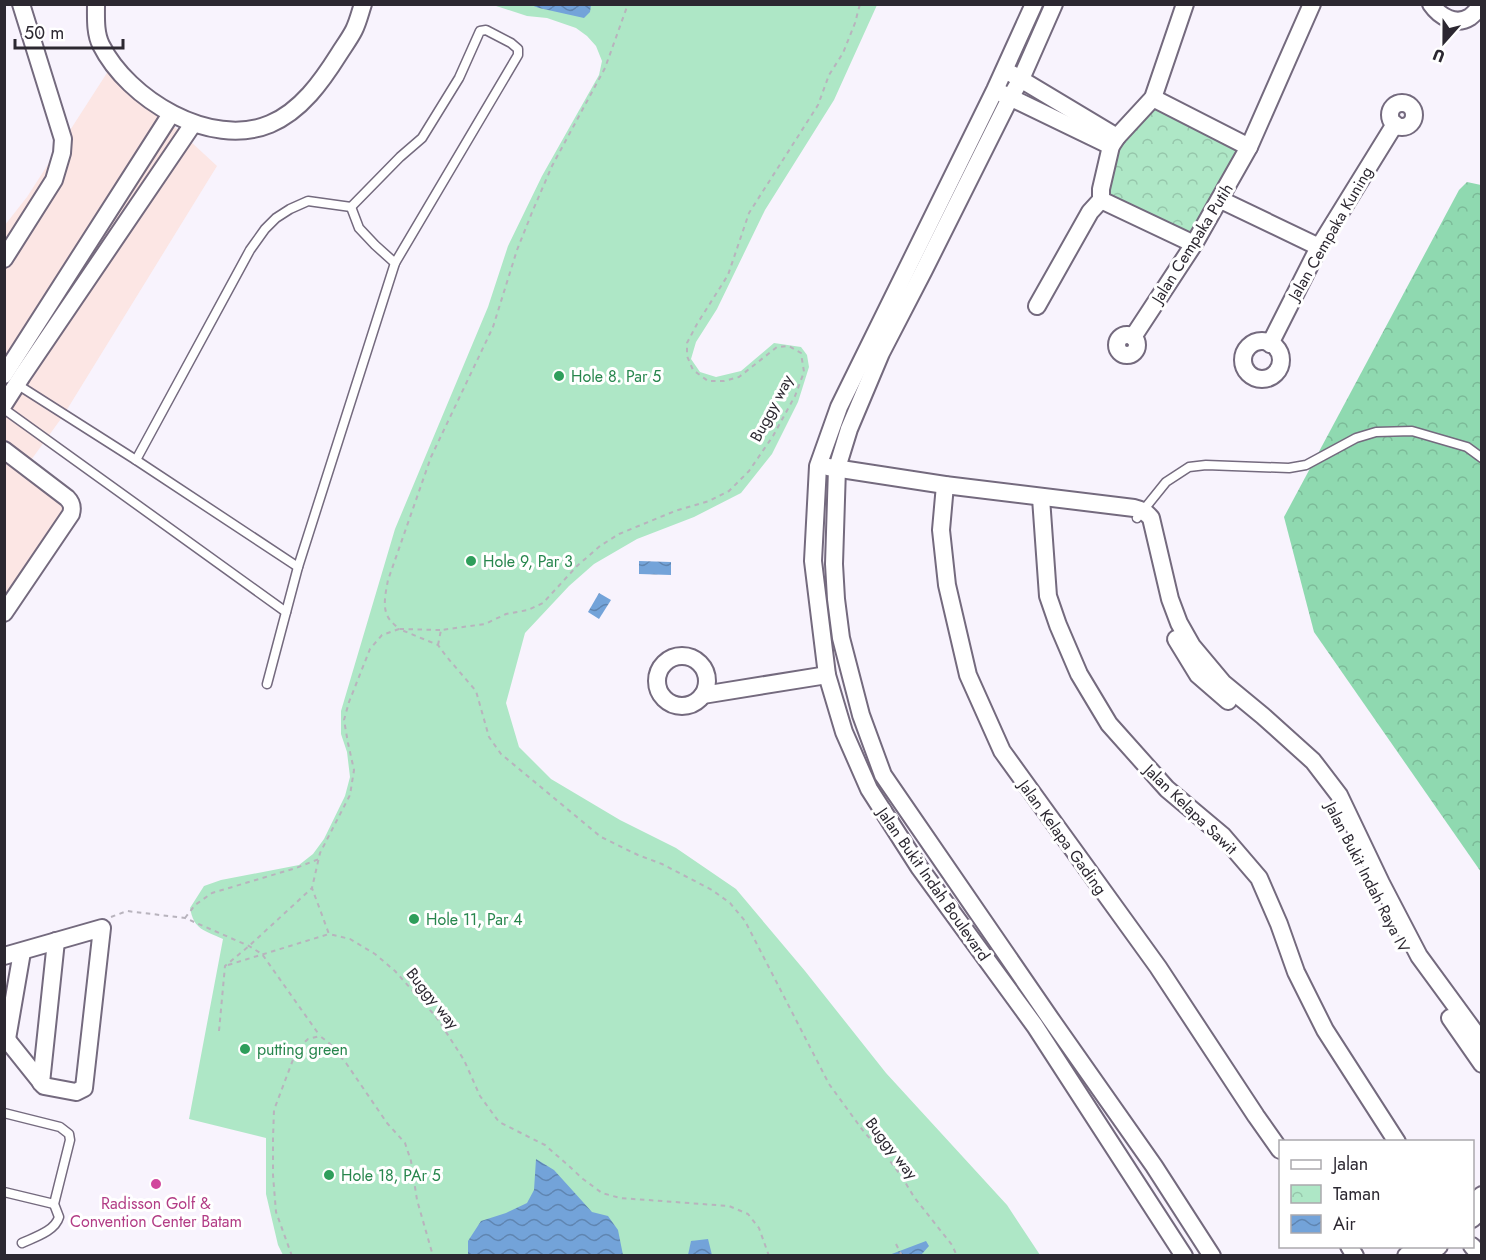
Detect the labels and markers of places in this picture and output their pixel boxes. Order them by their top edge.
place label: Hole 8. Par 5 [571,365,661,388]
marker: Hole 8. Par 5 [552,369,566,383]
place label: Hole 9, Par 3 [483,550,573,573]
marker: Hole 9, Par 3 [464,554,478,568]
place label: Hole 11, Par 4 [426,908,523,931]
marker: Hole 11, Par 4 [407,912,421,926]
place label: putting green [257,1038,348,1061]
marker: putting green [238,1042,252,1056]
place label: Hole 18, PAr 5 [341,1164,441,1187]
marker: Hole 18, PAr 5 [322,1168,336,1182]
marker: Radisson Golf & Convention Center Batam [149,1177,163,1191]
place label: Radisson Golf & Convention Center Batam [70,1192,242,1233]

